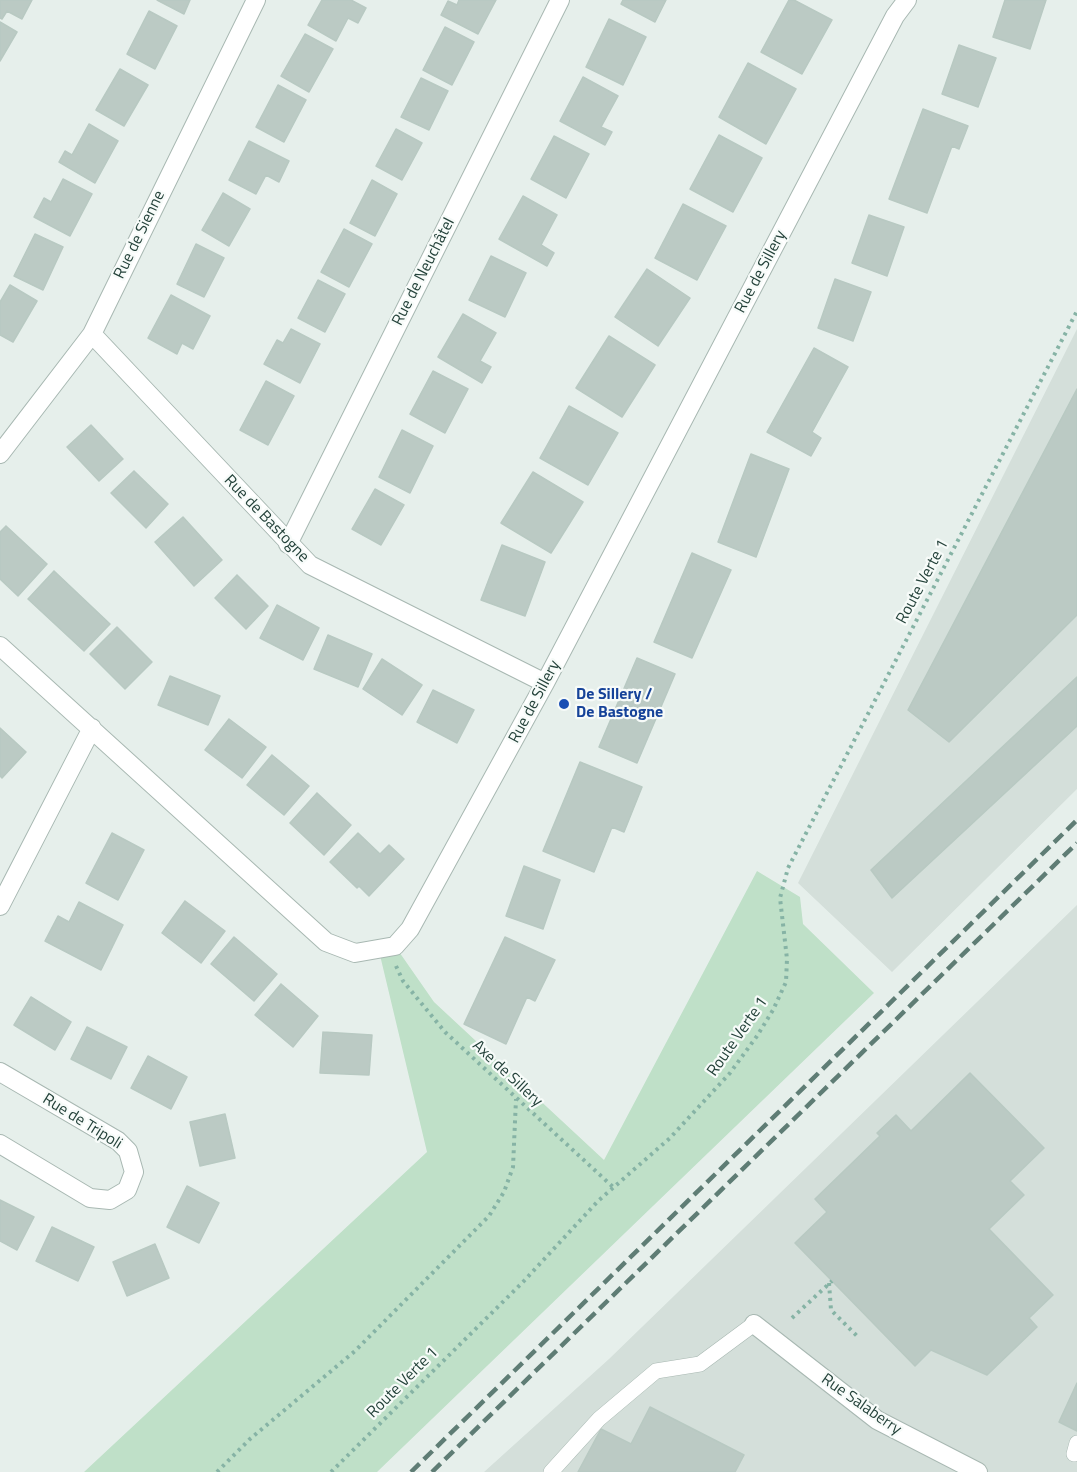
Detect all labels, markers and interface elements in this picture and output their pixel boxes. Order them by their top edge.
street label: Rue de Sienne [110,188,170,282]
street label: Rue de Neuchâtel [389,215,459,329]
street label: Rue de Sillery [731,227,791,317]
street label: Rue de Bastogne [219,471,313,567]
street label: Route Verte 1 [893,537,953,627]
street label: Rue de Sillery [505,657,565,747]
place label: De Sillery / De Bastogne [576,685,663,723]
marker: De Sillery / De Bastogne [557,697,571,711]
street label: Route Verte 1 [704,994,772,1080]
street label: Axe de Sillery [468,1037,546,1111]
street label: Rue de Tripoli [39,1090,125,1154]
street label: Route Verte 1 [364,1344,442,1422]
street label: Rue Salaberry [817,1370,905,1440]

